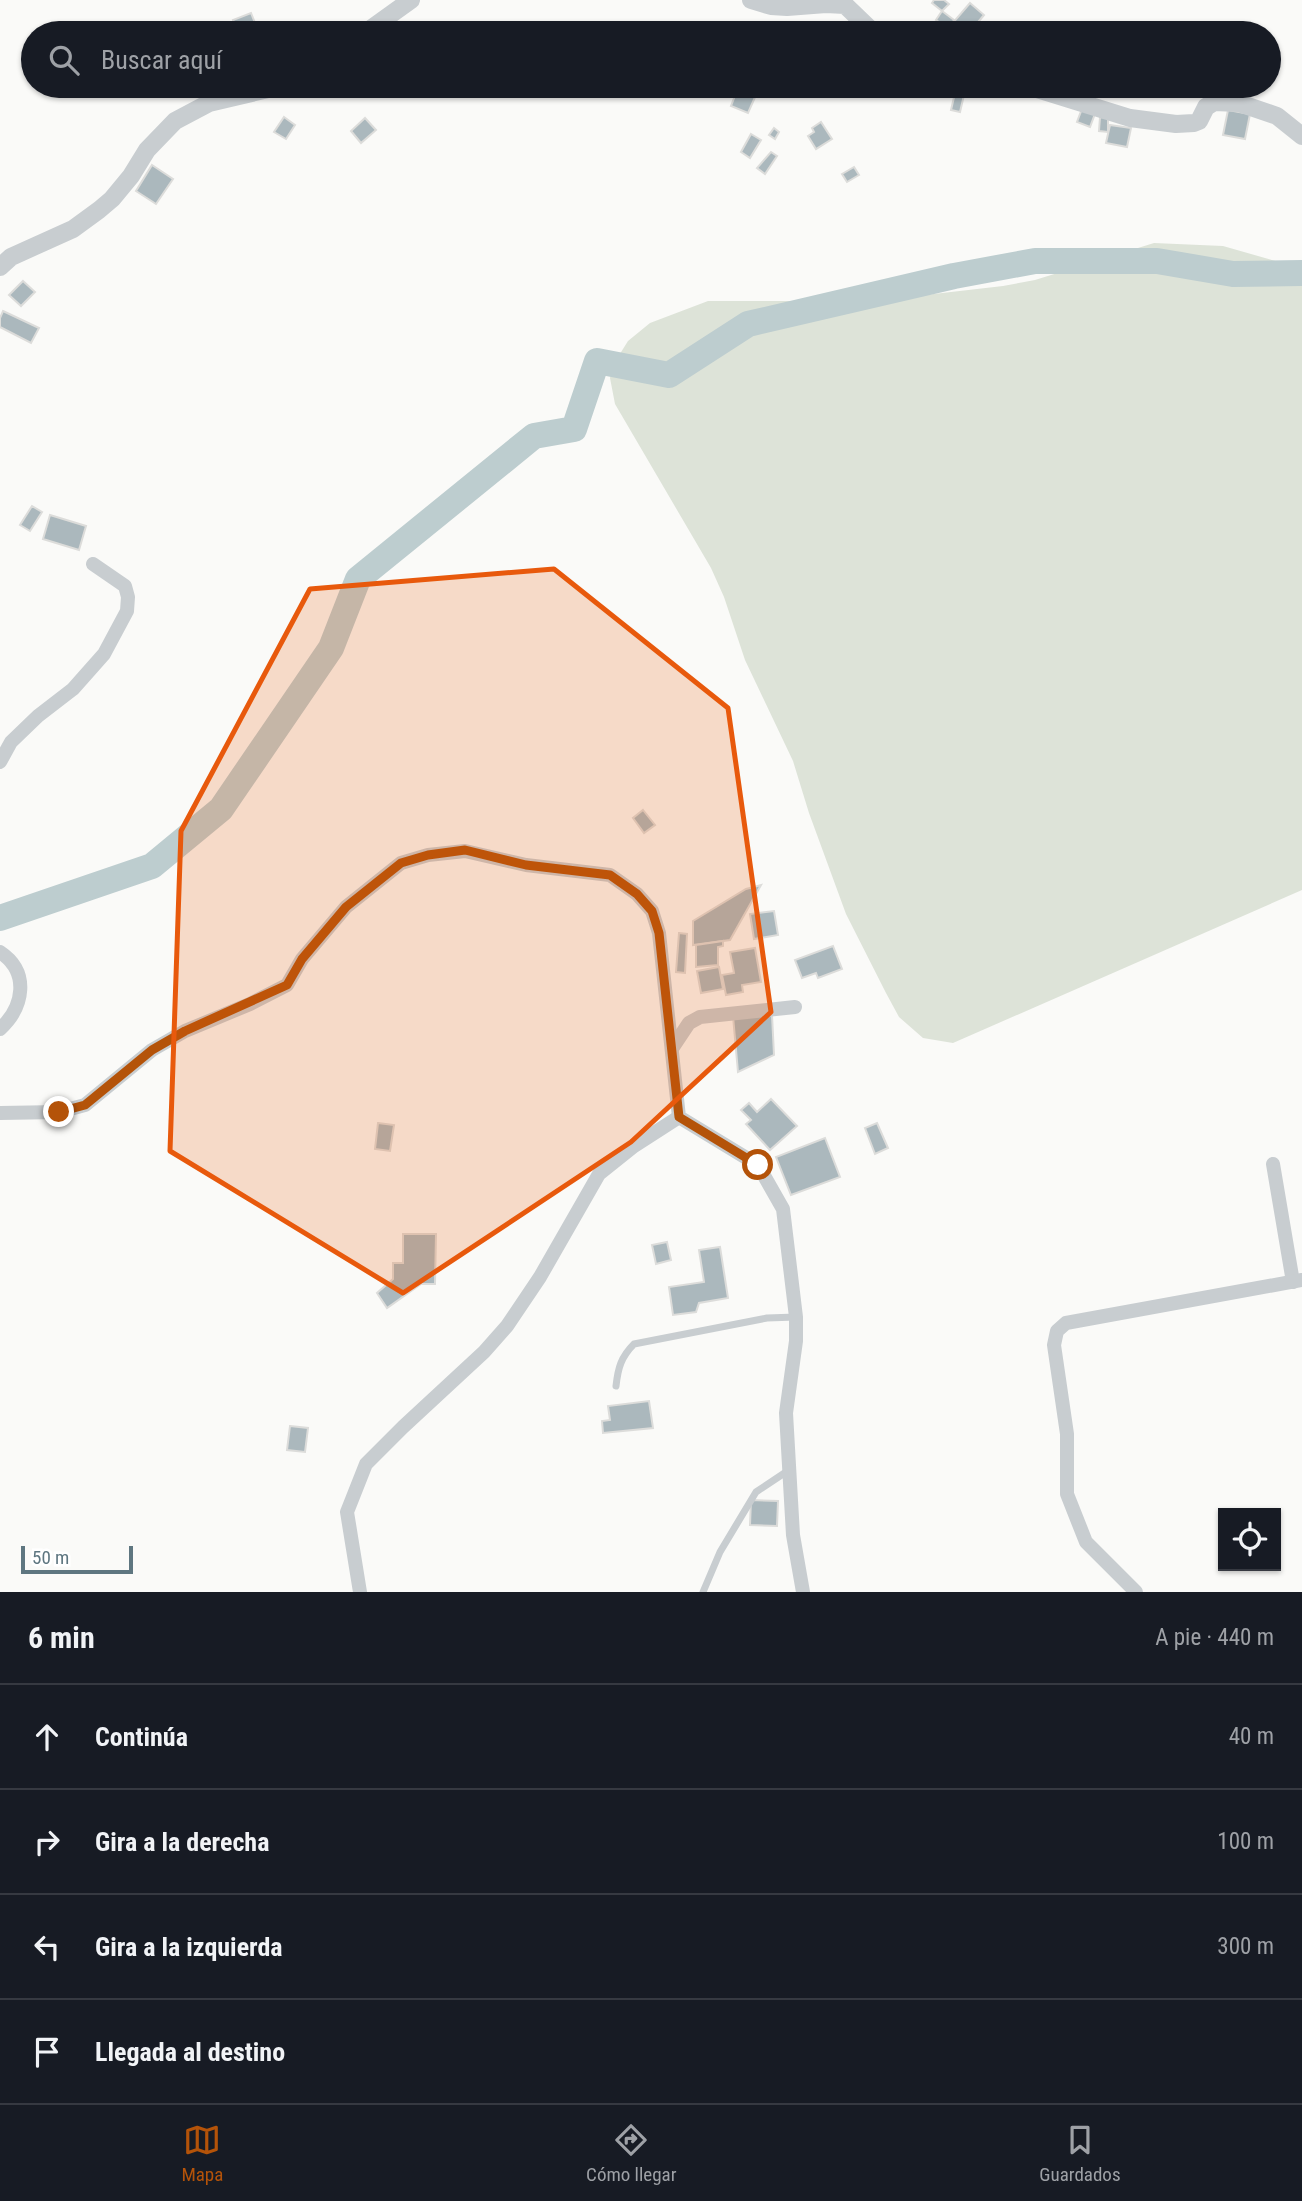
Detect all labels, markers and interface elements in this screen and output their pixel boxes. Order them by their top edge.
search box [21,21,1281,98]
icon: search [45,41,83,79]
text: Buscar aquí [101,45,222,75]
route end [43,1096,74,1127]
route start [742,1149,773,1180]
map controls [1218,1508,1281,1571]
button: locate [1218,1508,1281,1571]
scale bar [21,1543,133,1575]
text: 50 m [32,1546,69,1569]
text: 6 min [28,1620,95,1655]
text: A pie · 440 m [1155,1624,1274,1651]
icon: ahead [28,1718,66,1756]
text: Continúa [95,1722,188,1752]
text: 40 m [1229,1723,1274,1750]
icon: right [28,1823,66,1861]
text: Gira a la derecha [95,1827,269,1857]
text: 100 m [1217,1828,1274,1855]
icon: left [28,1928,66,1966]
text: Gira a la izquierda [95,1932,283,1962]
text: 300 m [1217,1933,1274,1960]
icon: arrive [28,2033,66,2071]
text: Llegada al destino [95,2037,285,2067]
tab: Mapa [181,2121,223,2186]
tab: Cómo llegar [586,2121,677,2186]
tab: Guardados [1039,2121,1121,2186]

